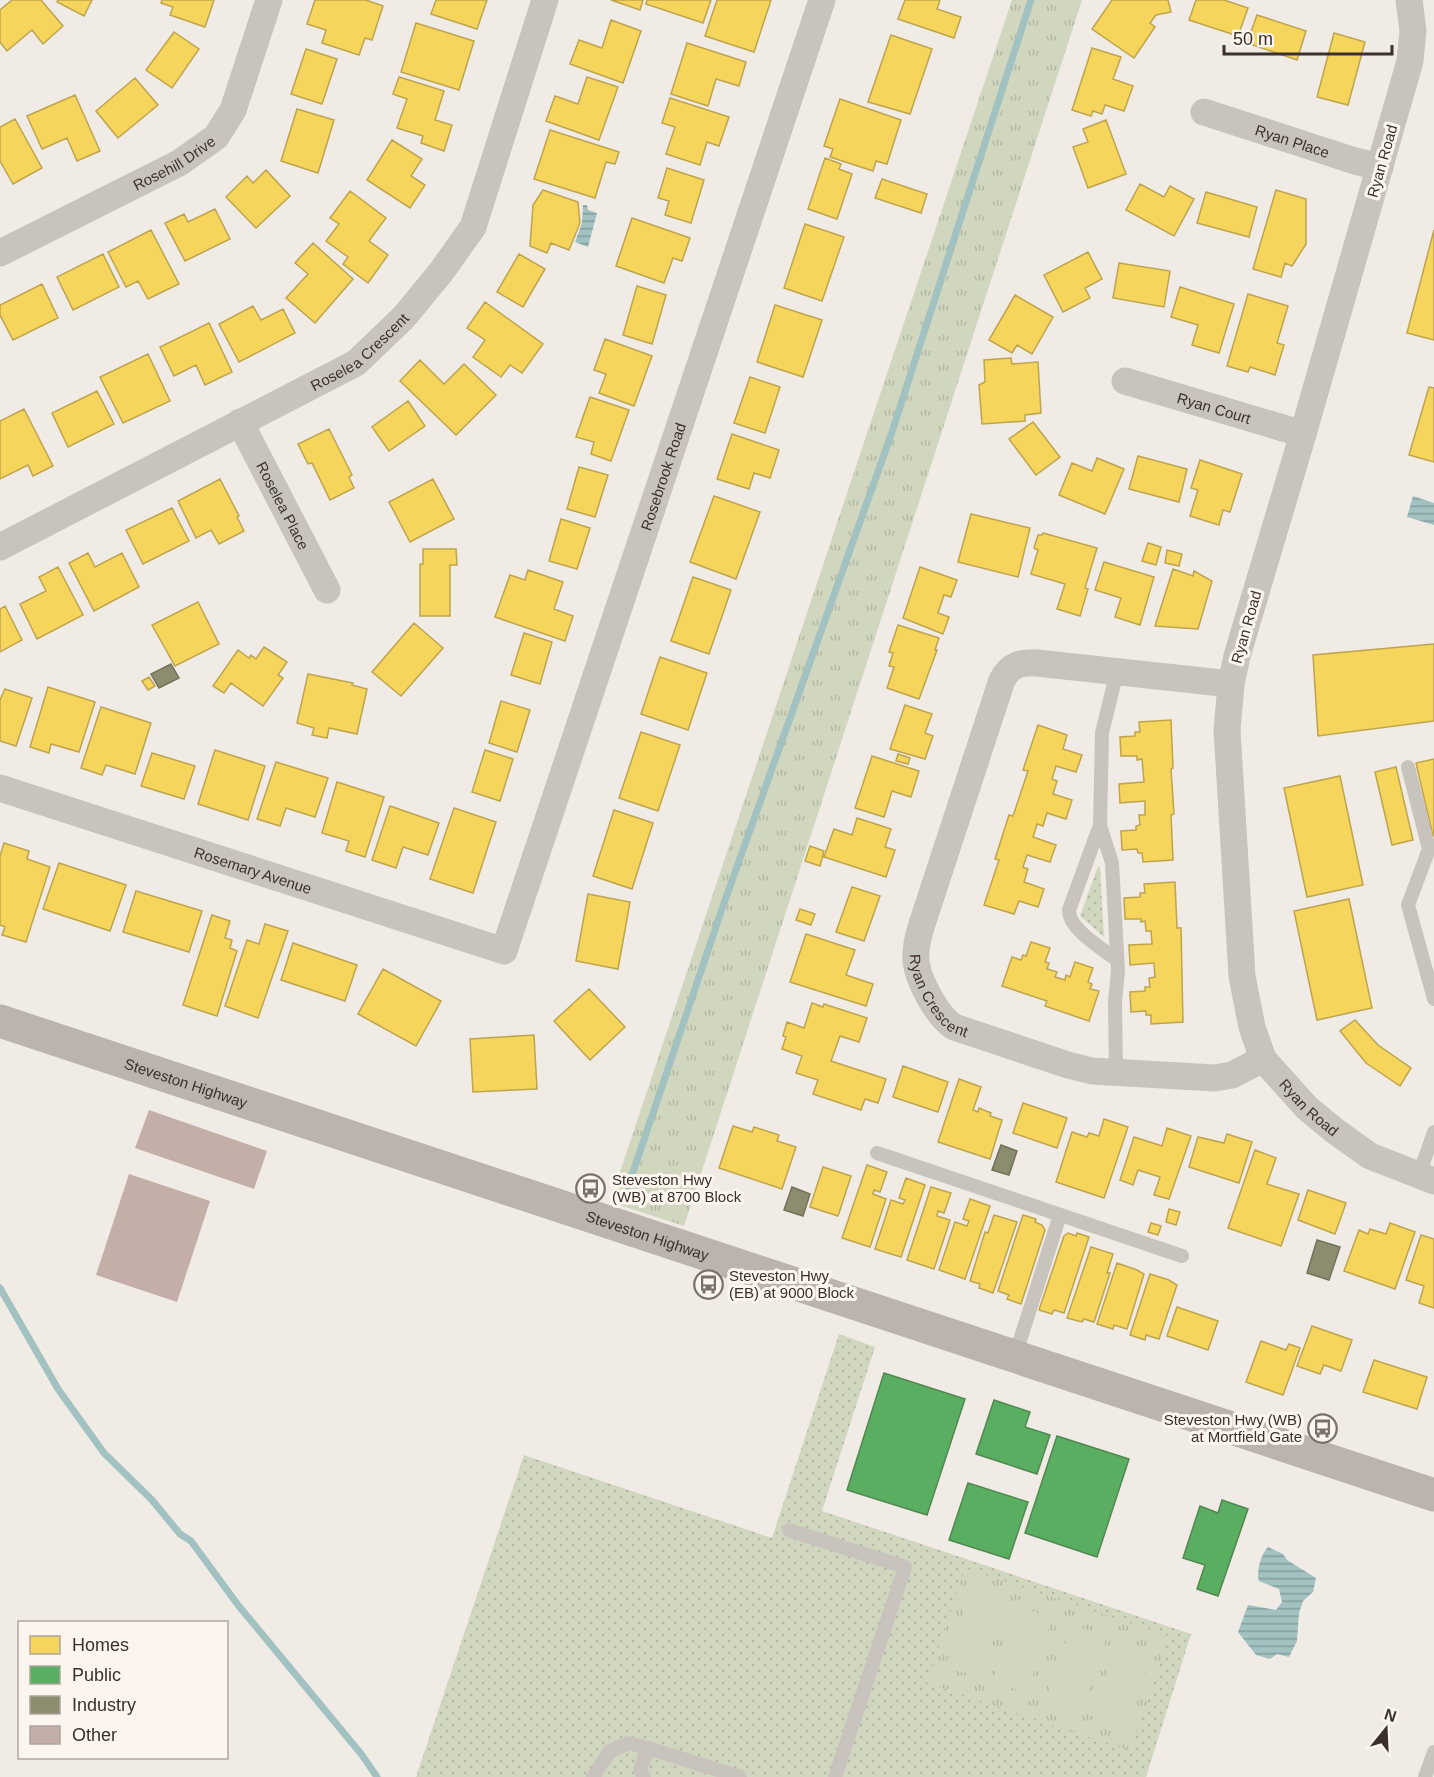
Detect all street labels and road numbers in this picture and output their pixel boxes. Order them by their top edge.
street label: Ryan Place [1253,121,1332,161]
street label: Ryan Road [1363,123,1401,199]
street label: Rosehill Drive [130,132,218,193]
street label: Roselea Crescent [307,309,413,394]
street label: Ryan Court [1175,389,1254,427]
street label: Rosebrook Road [637,420,689,533]
street label: Roselea Place [253,459,313,552]
street label: Ryan Road [1227,589,1265,665]
street label: Rosemary Avenue [192,843,314,897]
street label: Ryan Crescent [907,954,971,1040]
street label: Steveston Highway [122,1054,250,1111]
street label: Ryan Road [1276,1075,1342,1139]
street label: Steveston Highway [584,1207,712,1263]

